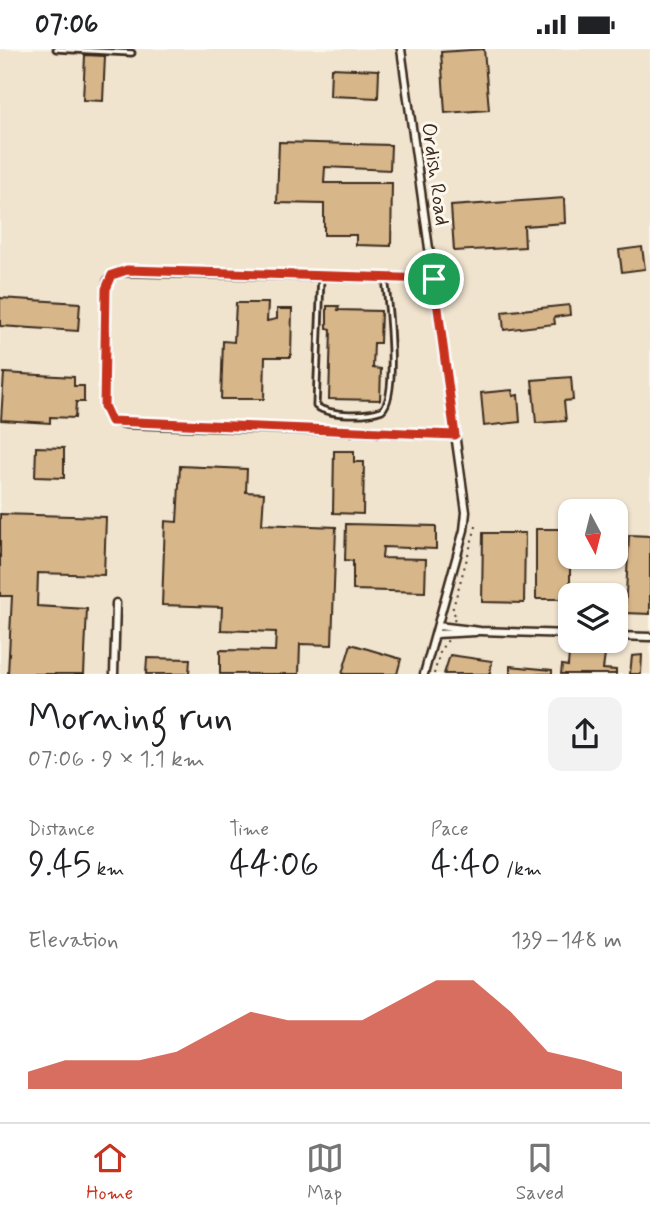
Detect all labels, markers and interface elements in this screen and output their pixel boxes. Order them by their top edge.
text: 07:06 [35,8,98,42]
street label: Ordish Road [414,121,456,227]
pin [404,249,464,309]
icon: arrive [415,260,453,298]
north arrow [558,499,628,569]
map controls [558,499,628,653]
button: layers [558,583,628,653]
text: Morning run [28,694,233,743]
button: share [548,697,622,771]
text: 07:06 · 9 × 1.1 km [28,745,205,775]
text: Distance [28,817,95,842]
text: Time [229,817,269,842]
text: Pace [431,817,468,842]
text: 9.45 [28,842,92,888]
text: 44:06 [229,842,319,888]
text: 4:40 [431,842,501,888]
text: km [92,857,124,882]
text: /km [501,857,542,882]
text: Elevation [28,926,119,956]
text: 139–148 m [511,926,622,956]
tab: Home [86,1139,133,1206]
tab: Map [306,1139,344,1206]
tab: Saved [516,1139,564,1206]

